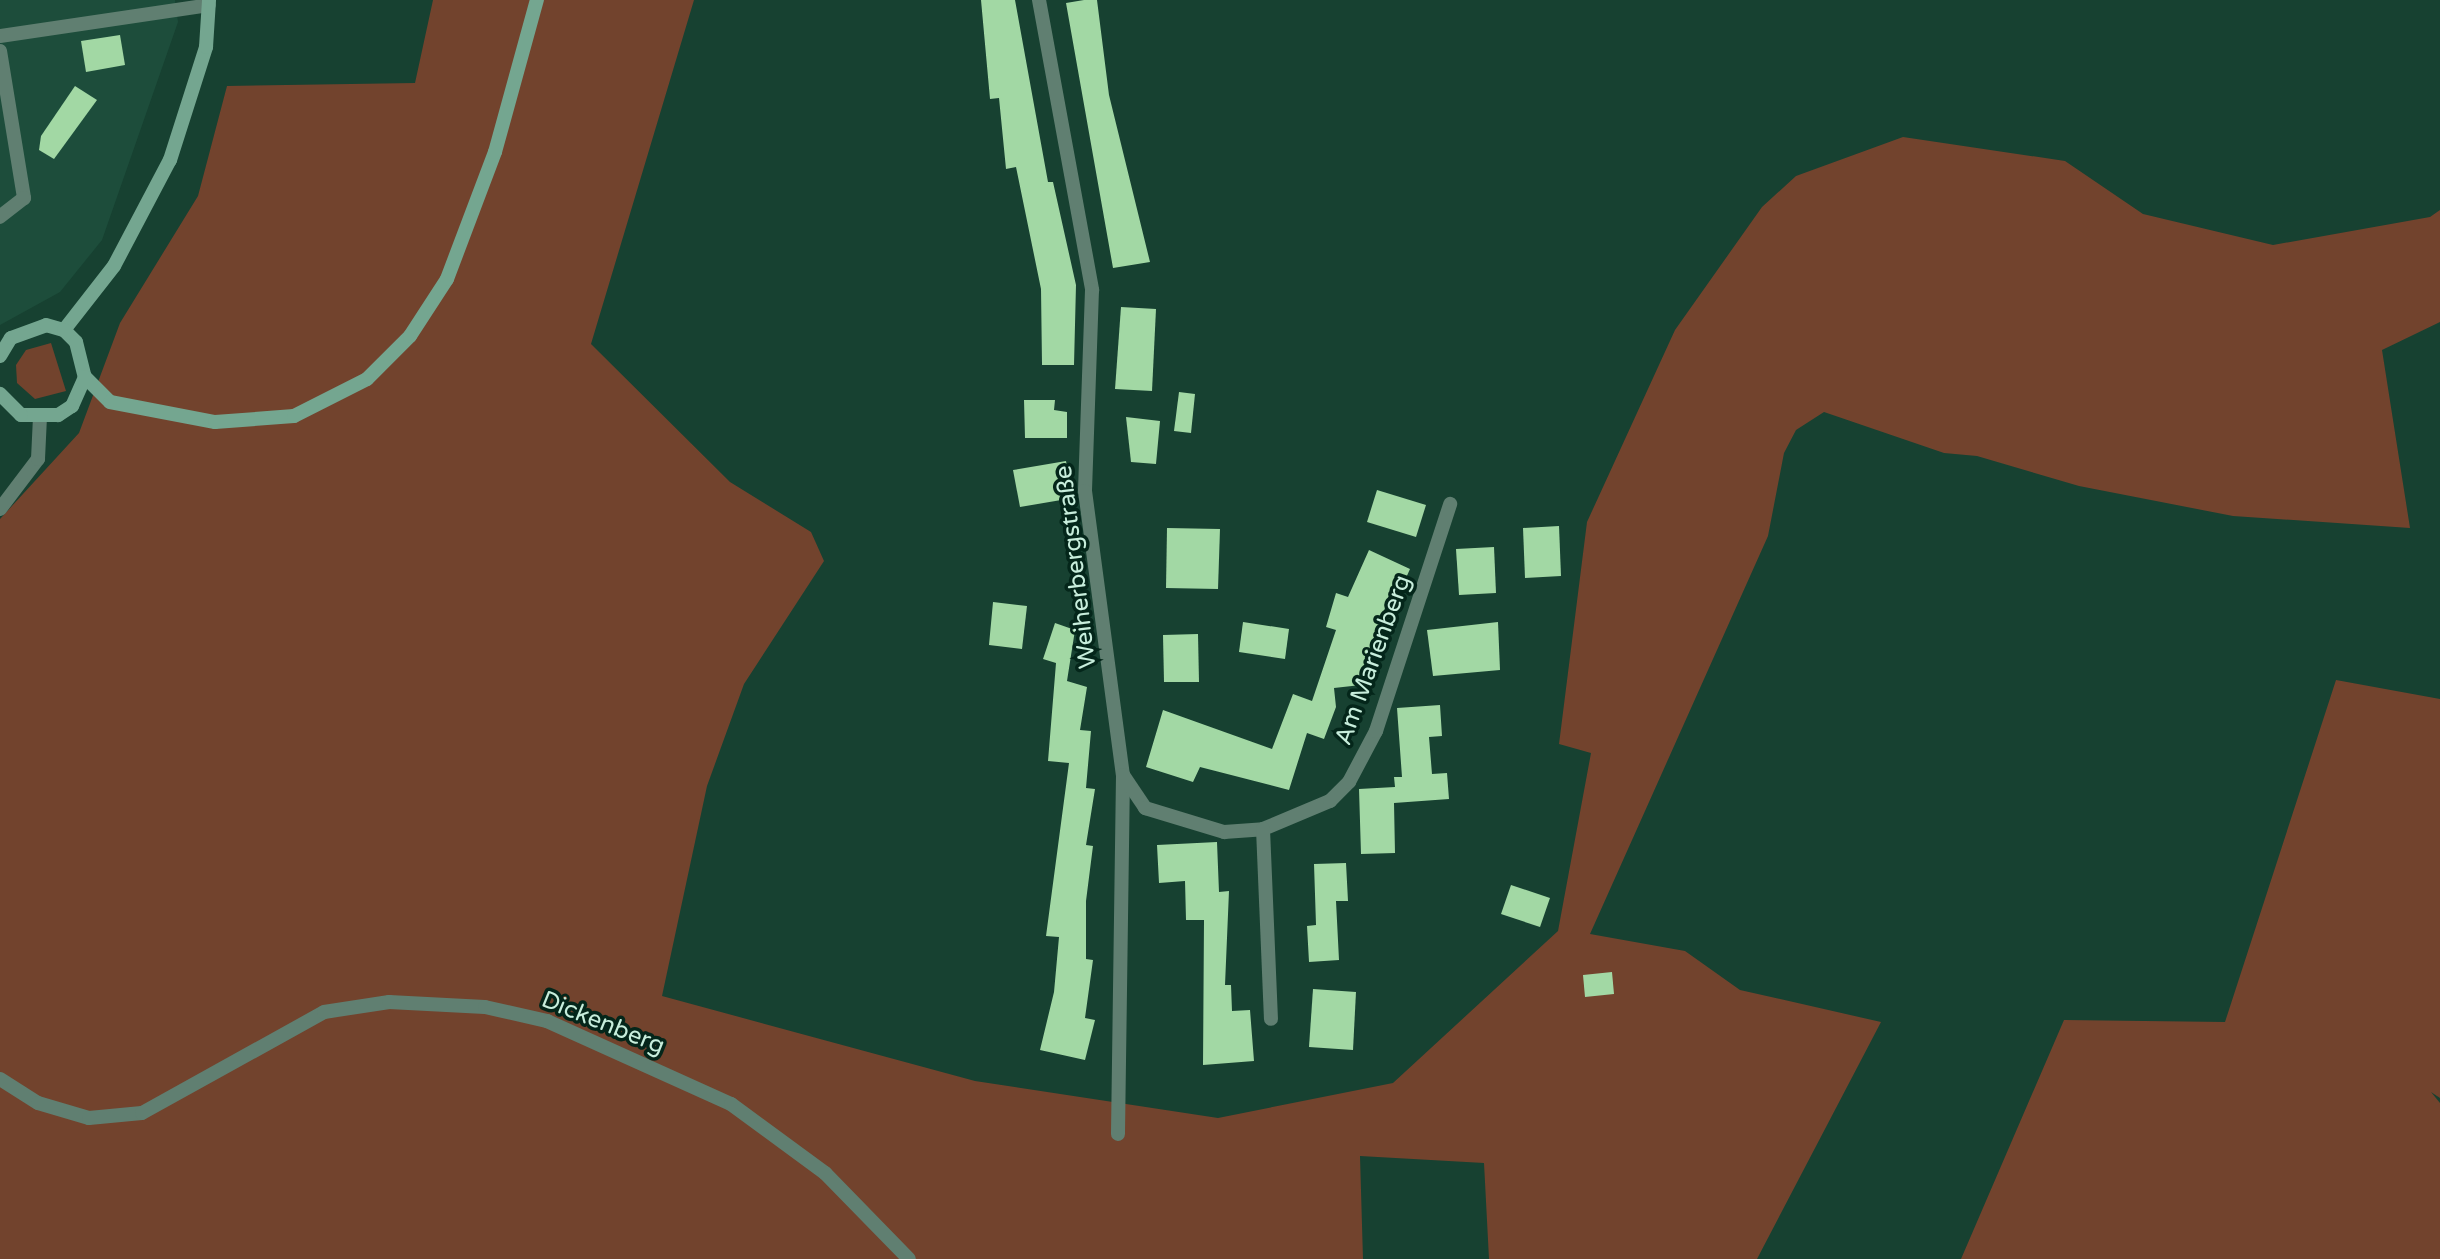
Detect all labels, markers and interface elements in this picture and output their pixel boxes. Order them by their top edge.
street label: Weiherbergstraße [1049,464,1103,670]
street label: Am Marienberg [1329,571,1417,749]
street label: Dickenberg [537,985,669,1061]

